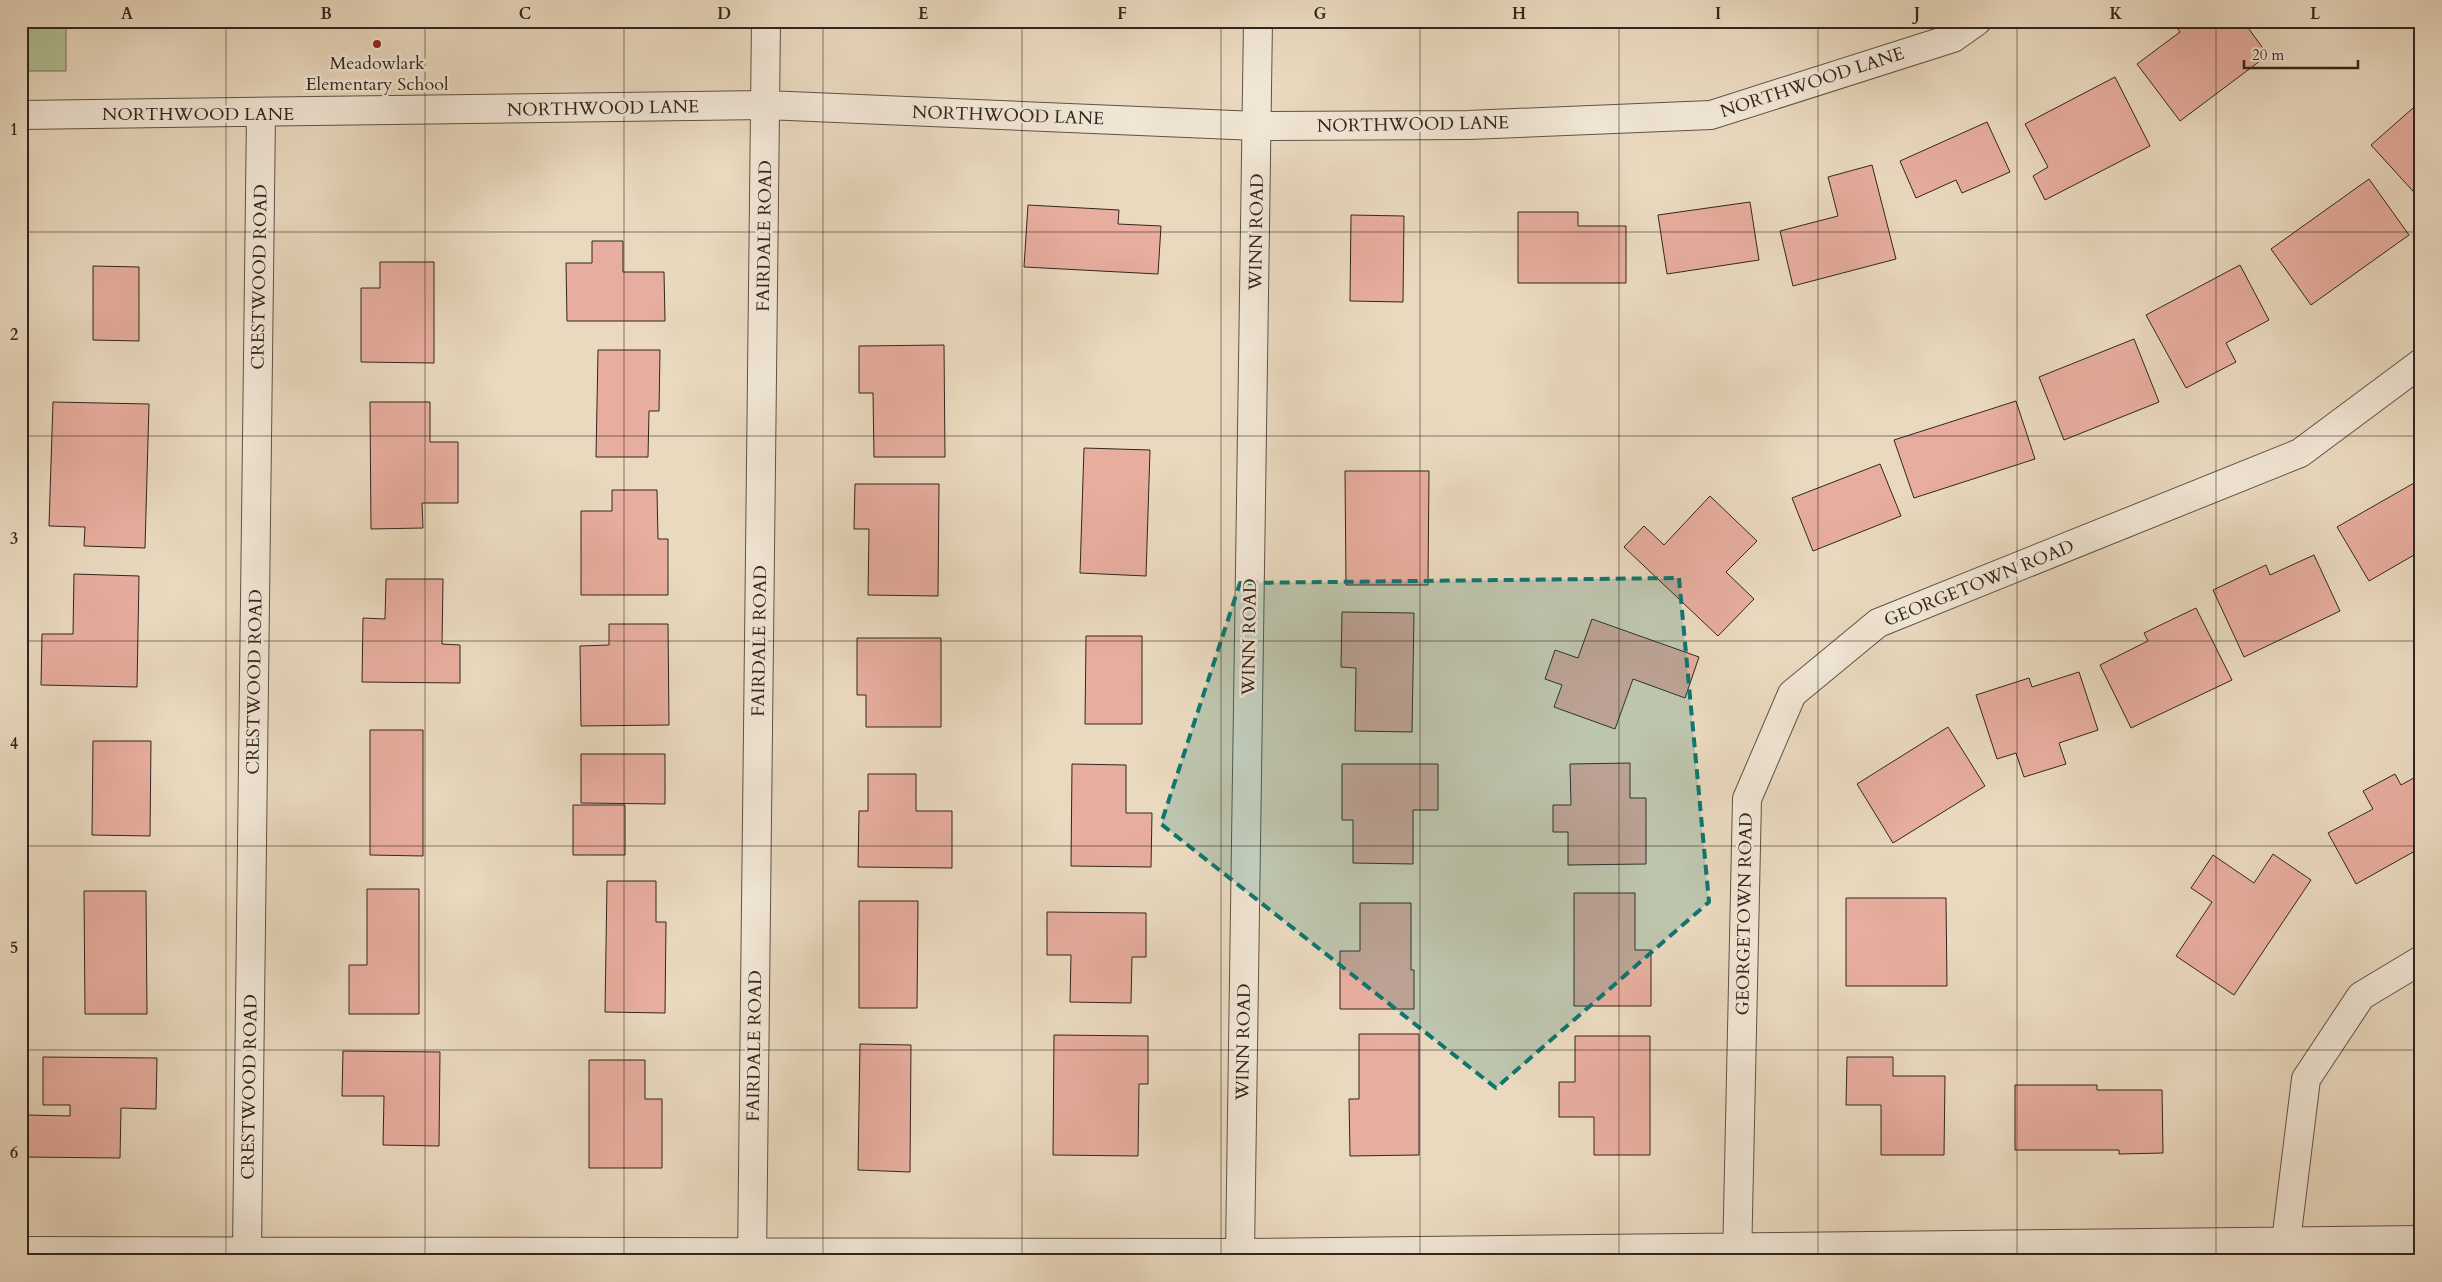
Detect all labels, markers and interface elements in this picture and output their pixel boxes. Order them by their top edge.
text: A [121,3,133,25]
text: B [320,3,332,25]
text: C [519,3,531,25]
text: D [717,3,731,25]
text: E [918,3,928,25]
text: F [1117,3,1127,25]
text: G [1313,3,1327,25]
text: H [1512,3,1526,25]
text: I [1715,3,1721,25]
text: J [1912,3,1920,25]
text: K [2110,3,2123,25]
text: L [2310,3,2321,25]
marker: Meadowlark Elementary School [371,38,383,50]
scale bar [2244,38,2358,70]
street label: NORTHWOOD LANE [1717,41,1907,124]
text: 20 m [2252,45,2284,65]
place label: Meadowlark Elementary School [305,51,449,97]
street label: NORTHWOOD LANE [507,94,699,123]
street label: NORTHWOOD LANE [911,100,1104,131]
street label: NORTHWOOD LANE [102,102,294,127]
street label: NORTHWOOD LANE [1317,110,1509,139]
text: 1 [10,119,18,141]
street label: FAIRDALE ROAD [751,160,778,312]
street label: WINN ROAD [1243,173,1270,292]
street label: CRESTWOOD ROAD [245,184,274,370]
text: 2 [10,324,18,346]
text: 3 [10,528,18,550]
street label: GEORGETOWN ROAD [1880,534,2078,633]
street label: FAIRDALE ROAD [746,565,773,717]
street label: WINN ROAD [1236,578,1263,697]
street label: CRESTWOOD ROAD [240,589,269,775]
text: 4 [10,733,18,755]
street label: GEORGETOWN ROAD [1730,812,1759,1016]
text: 5 [10,937,18,959]
street label: FAIRDALE ROAD [741,970,768,1122]
street label: WINN ROAD [1230,983,1257,1102]
street label: CRESTWOOD ROAD [235,994,264,1180]
text: 6 [10,1142,18,1164]

